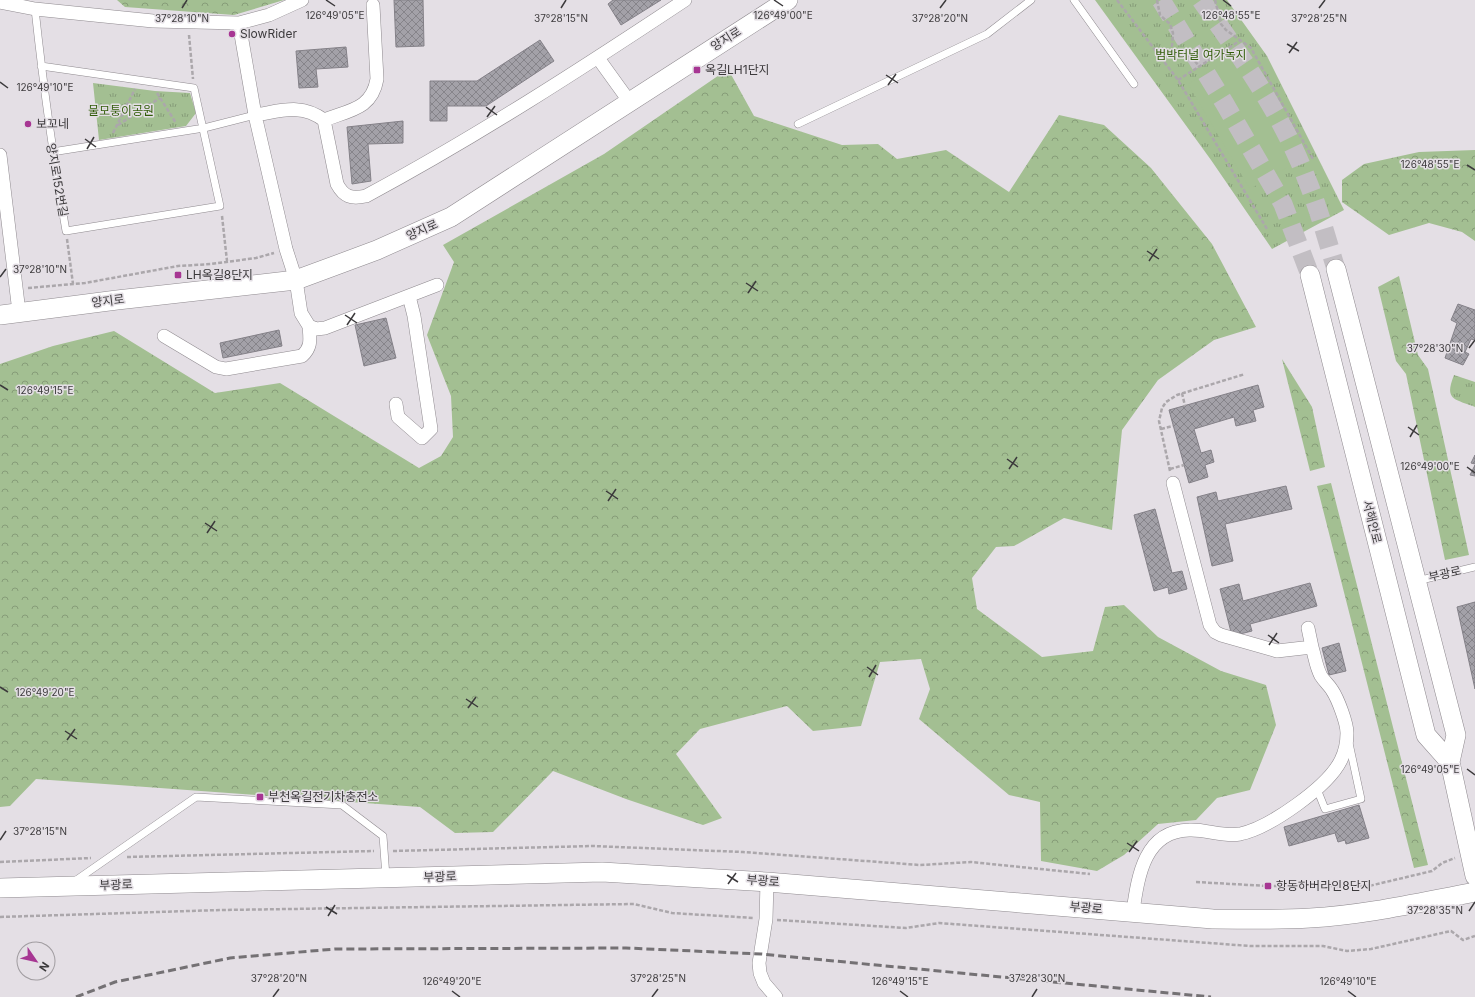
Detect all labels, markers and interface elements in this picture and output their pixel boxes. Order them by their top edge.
text: 126°49'05"E [305,9,365,21]
text: 126°49'00"E [753,9,813,21]
text: 126°48'55"E [1202,9,1260,21]
text: 37°28'10"N [155,12,209,24]
text: 37°28'15"N [534,12,588,24]
text: 37°28'20"N [912,12,968,24]
text: 37°28'25"N [1291,12,1347,24]
street label: 양지로 [708,23,744,54]
place label: SlowRider [240,26,297,41]
marker: SlowRider [227,29,237,39]
park label: 범박터널 여가녹지 [1155,47,1247,62]
place label: 옥길LH1단지 [705,62,770,77]
marker: 옥길LH1단지 [692,65,702,75]
text: 126°49'10"E [16,81,74,93]
park label: 물모퉁이공원 [88,103,154,118]
place label: 보꼬네 [36,116,69,131]
marker: 보꼬네 [23,119,33,129]
street label: 양지로152번길 [44,142,71,218]
text: 126°48'55"E [1401,158,1459,170]
street label: 양지로 [404,216,440,243]
text: 37°28'10"N [13,263,67,275]
place label: LH옥길8단지 [186,267,253,282]
marker: LH옥길8단지 [173,270,183,280]
street label: 양지로 [91,291,125,310]
text: 37°28'30"N [1407,342,1463,354]
text: 126°49'15"E [17,384,73,396]
text: 126°49'00"E [1400,460,1460,472]
street label: 서해안로 [1360,499,1385,545]
street label: 부광로 [1427,562,1463,585]
text: 126°49'20"E [15,686,75,698]
text: 126°49'05"E [1400,763,1460,775]
place label: 부천옥길전기차충전소 [268,789,378,804]
marker: 부천옥길전기차충전소 [255,792,265,802]
text: 37°28'15"N [13,825,67,837]
street label: 부광로 [423,868,457,885]
street label: 부광로 [746,872,780,889]
street label: 부광로 [99,876,133,893]
place label: 항동하버라인8단지 [1276,878,1372,893]
marker: 항동하버라인8단지 [1263,881,1273,891]
street label: 부광로 [1069,899,1103,916]
text: 37°28'35"N [1407,904,1463,916]
north arrow [16,941,56,981]
text: N [36,959,52,974]
text: 37°28'20"N [251,972,307,984]
text: 37°28'25"N [630,972,686,984]
text: 37°28'30"N [1009,972,1065,984]
text: 126°49'20"E [422,975,482,987]
text: 126°49'15"E [872,975,928,987]
text: 126°49'10"E [1319,975,1377,987]

